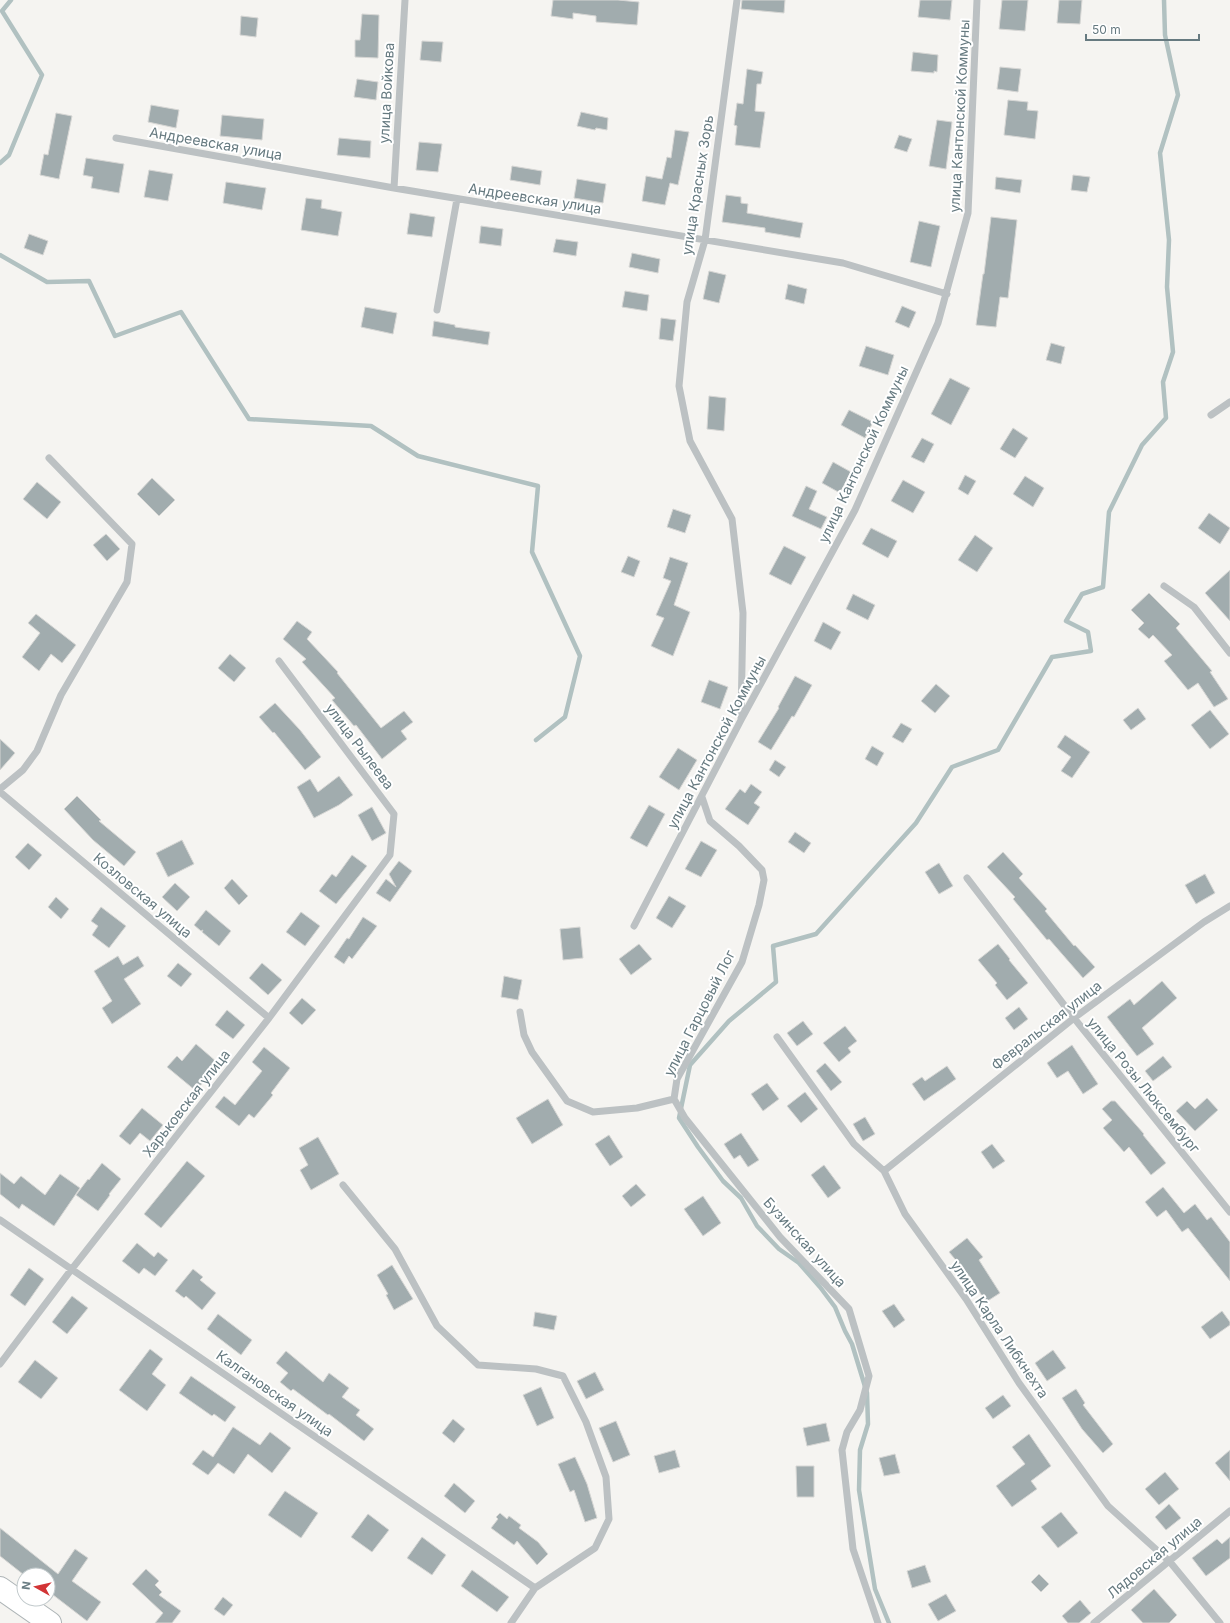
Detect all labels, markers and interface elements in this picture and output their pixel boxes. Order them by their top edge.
scale bar [1086,16,1199,42]
street label: улица Кантонской Коммуны [945,19,973,213]
text: 50 m [1092,22,1121,37]
street label: улица Войкова [375,42,397,144]
street label: улица Красных Зорь [678,114,716,256]
street label: Андреевская улица [148,123,284,163]
street label: Андреевская улица [467,179,603,217]
street label: улица Кантонской Коммуны [814,363,912,545]
street label: улица Кантонской Коммуны [663,653,769,831]
street label: улица Рылеева [322,700,398,792]
street label: Козловская улица [90,849,196,941]
street label: улица Гарцовый Лог [660,947,738,1079]
street label: Февральская улица [988,977,1104,1073]
street label: улица Розы Люксембург [1084,1014,1204,1156]
street label: Харьковская улица [139,1046,233,1160]
street label: Бузинская улица [760,1194,850,1290]
street label: улица Карла Либкнехта [948,1257,1052,1401]
street label: Калгановская улица [213,1346,337,1440]
street label: Лядовская улица [1103,1512,1205,1602]
north arrow [16,1567,56,1607]
text: N [19,1580,34,1591]

